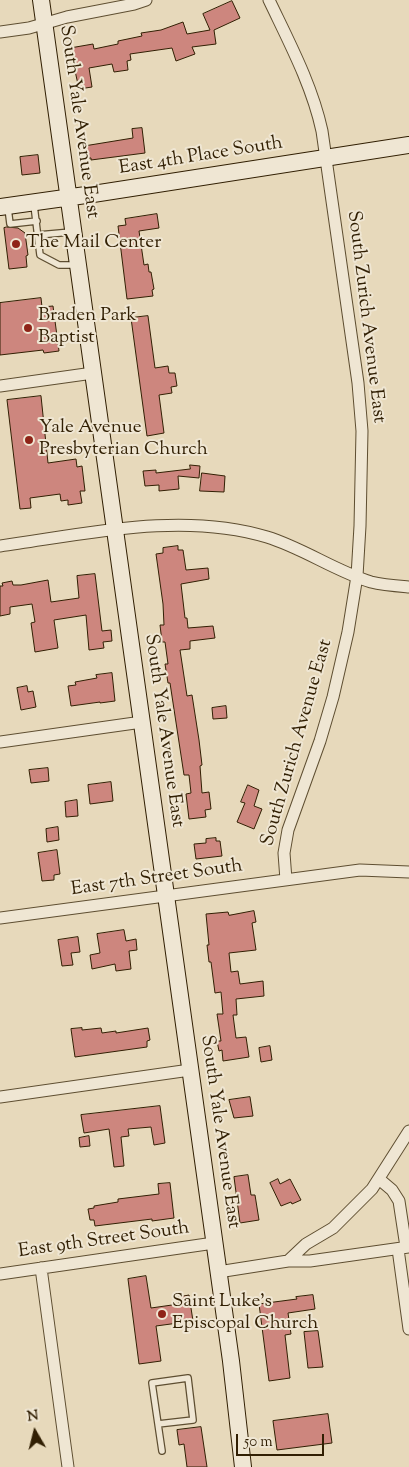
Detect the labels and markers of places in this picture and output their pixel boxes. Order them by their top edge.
place label: The Mail Center [26,233,161,255]
marker: The Mail Center [10,238,22,250]
place label: Braden Park Baptist [38,306,137,350]
marker: Braden Park Baptist [22,322,34,334]
place label: Yale Avenue Presbyterian Church [39,418,208,462]
marker: Yale Avenue Presbyterian Church [23,434,35,446]
place label: Saint Luke's Episcopal Church [172,1292,318,1336]
marker: Saint Luke's Episcopal Church [156,1308,168,1320]

